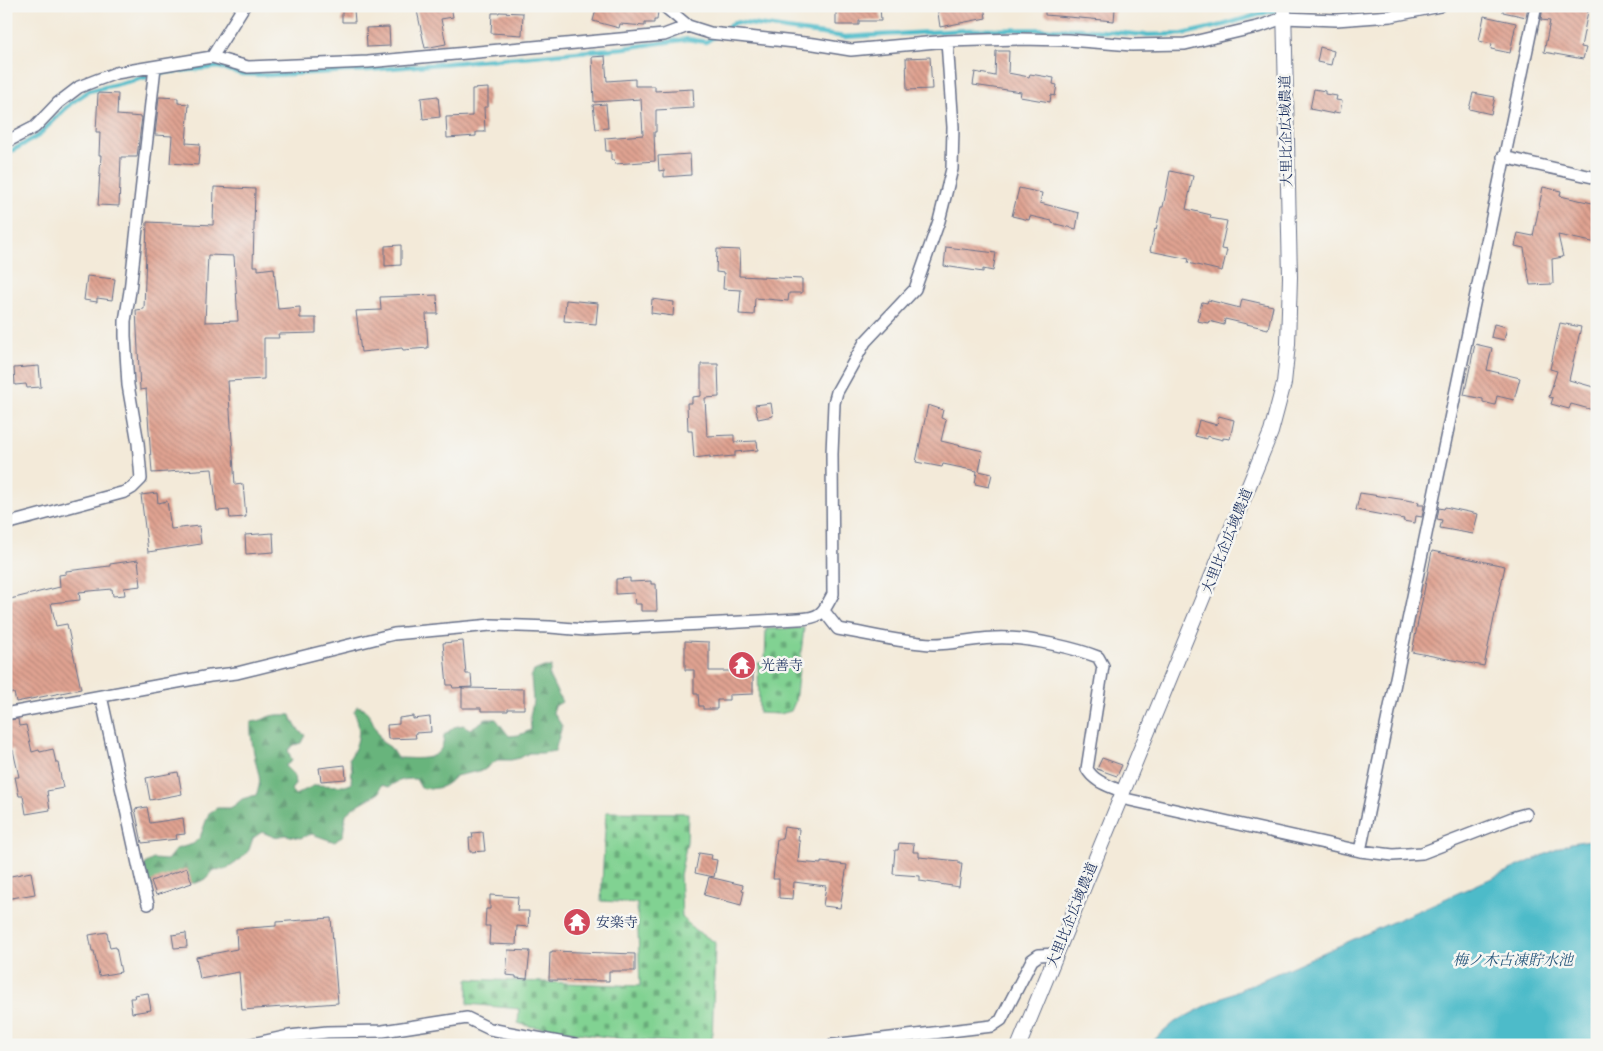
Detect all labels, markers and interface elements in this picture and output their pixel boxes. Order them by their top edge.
street label: 大里比企広域農道 [1276,75,1296,187]
street label: 大里比企広域農道 [1197,486,1257,596]
temple icon: 光善寺 [727,650,757,680]
place label: 光善寺 [761,656,803,675]
street label: 大里比企広域農道 [1042,860,1102,970]
temple icon: 安楽寺 [562,907,592,937]
place label: 安楽寺 [596,913,638,932]
water label: 梅ノ木古凍貯水池 [1453,950,1575,970]

